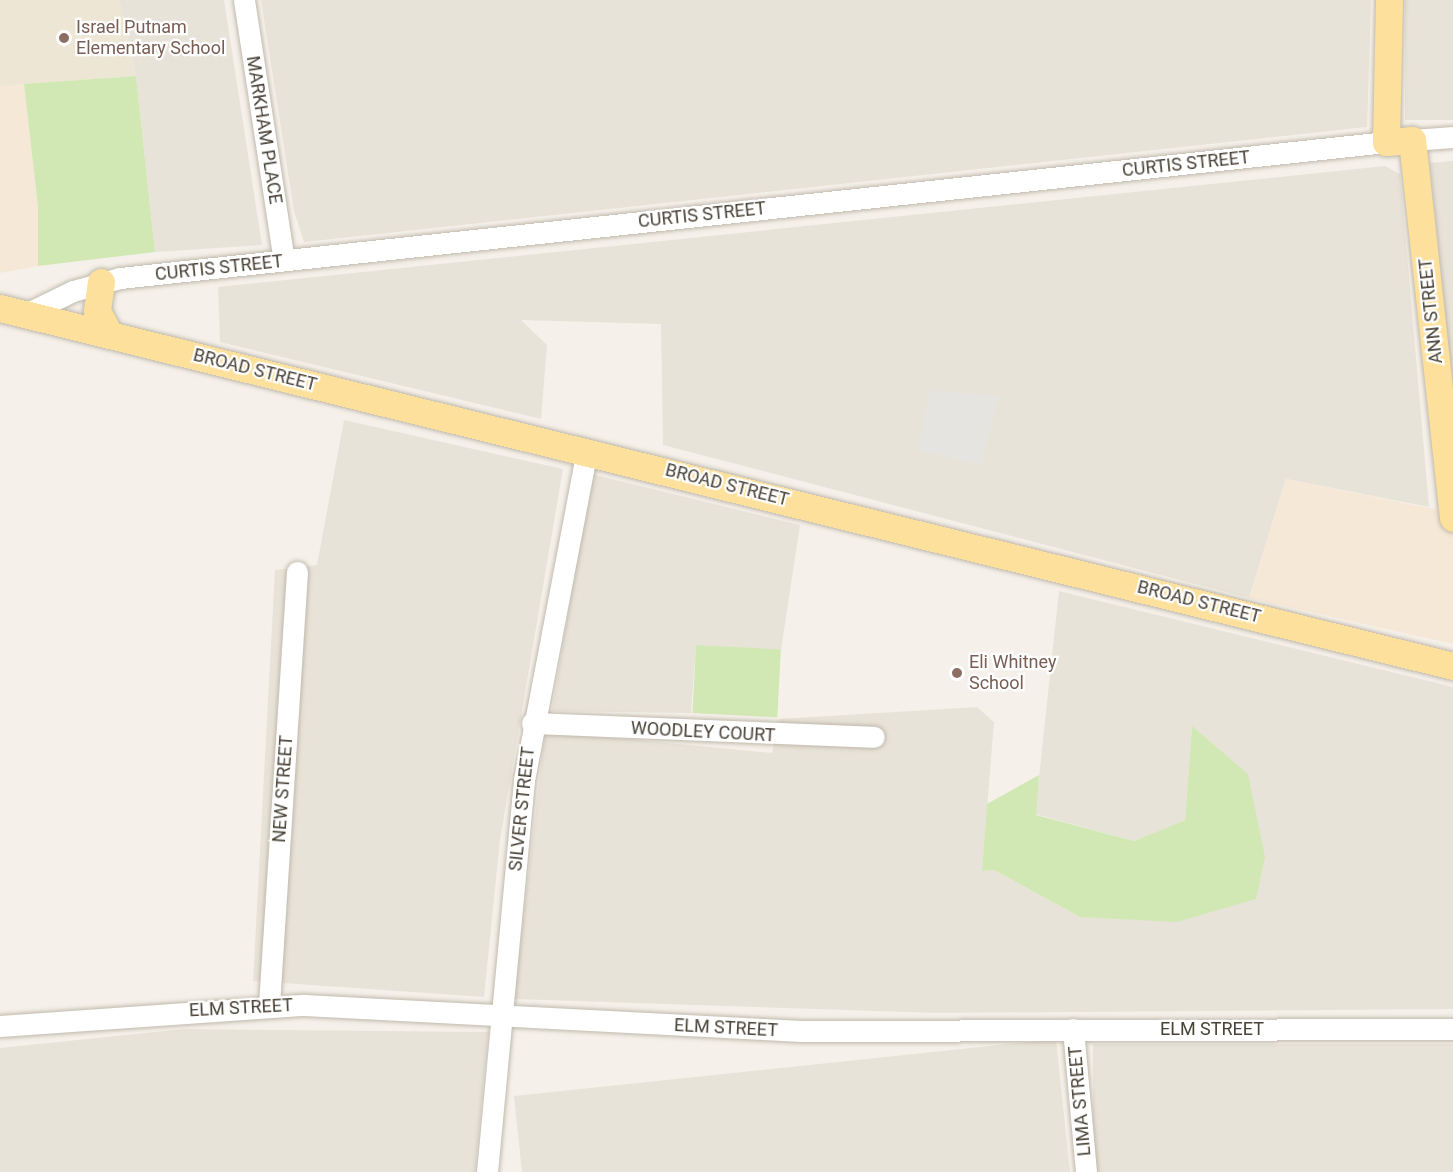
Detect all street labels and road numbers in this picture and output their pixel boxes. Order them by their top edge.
street label: MARKHAM PLACE [242,54,286,206]
street label: CURTIS STREET [1121,147,1251,181]
street label: CURTIS STREET [637,198,767,232]
street label: CURTIS STREET [154,251,284,285]
street label: ANN STREET [1415,257,1447,365]
street label: BROAD STREET [191,344,319,396]
street label: BROAD STREET [663,459,791,511]
street label: BROAD STREET [1135,576,1263,628]
street label: WOODLEY COURT [630,717,776,747]
street label: NEW STREET [268,735,298,843]
street label: SILVER STREET [505,746,539,872]
street label: ELM STREET [189,994,293,1022]
street label: ELM STREET [674,1014,778,1042]
street label: ELM STREET [1160,1018,1264,1040]
street label: LIMA STREET [1064,1045,1096,1157]

